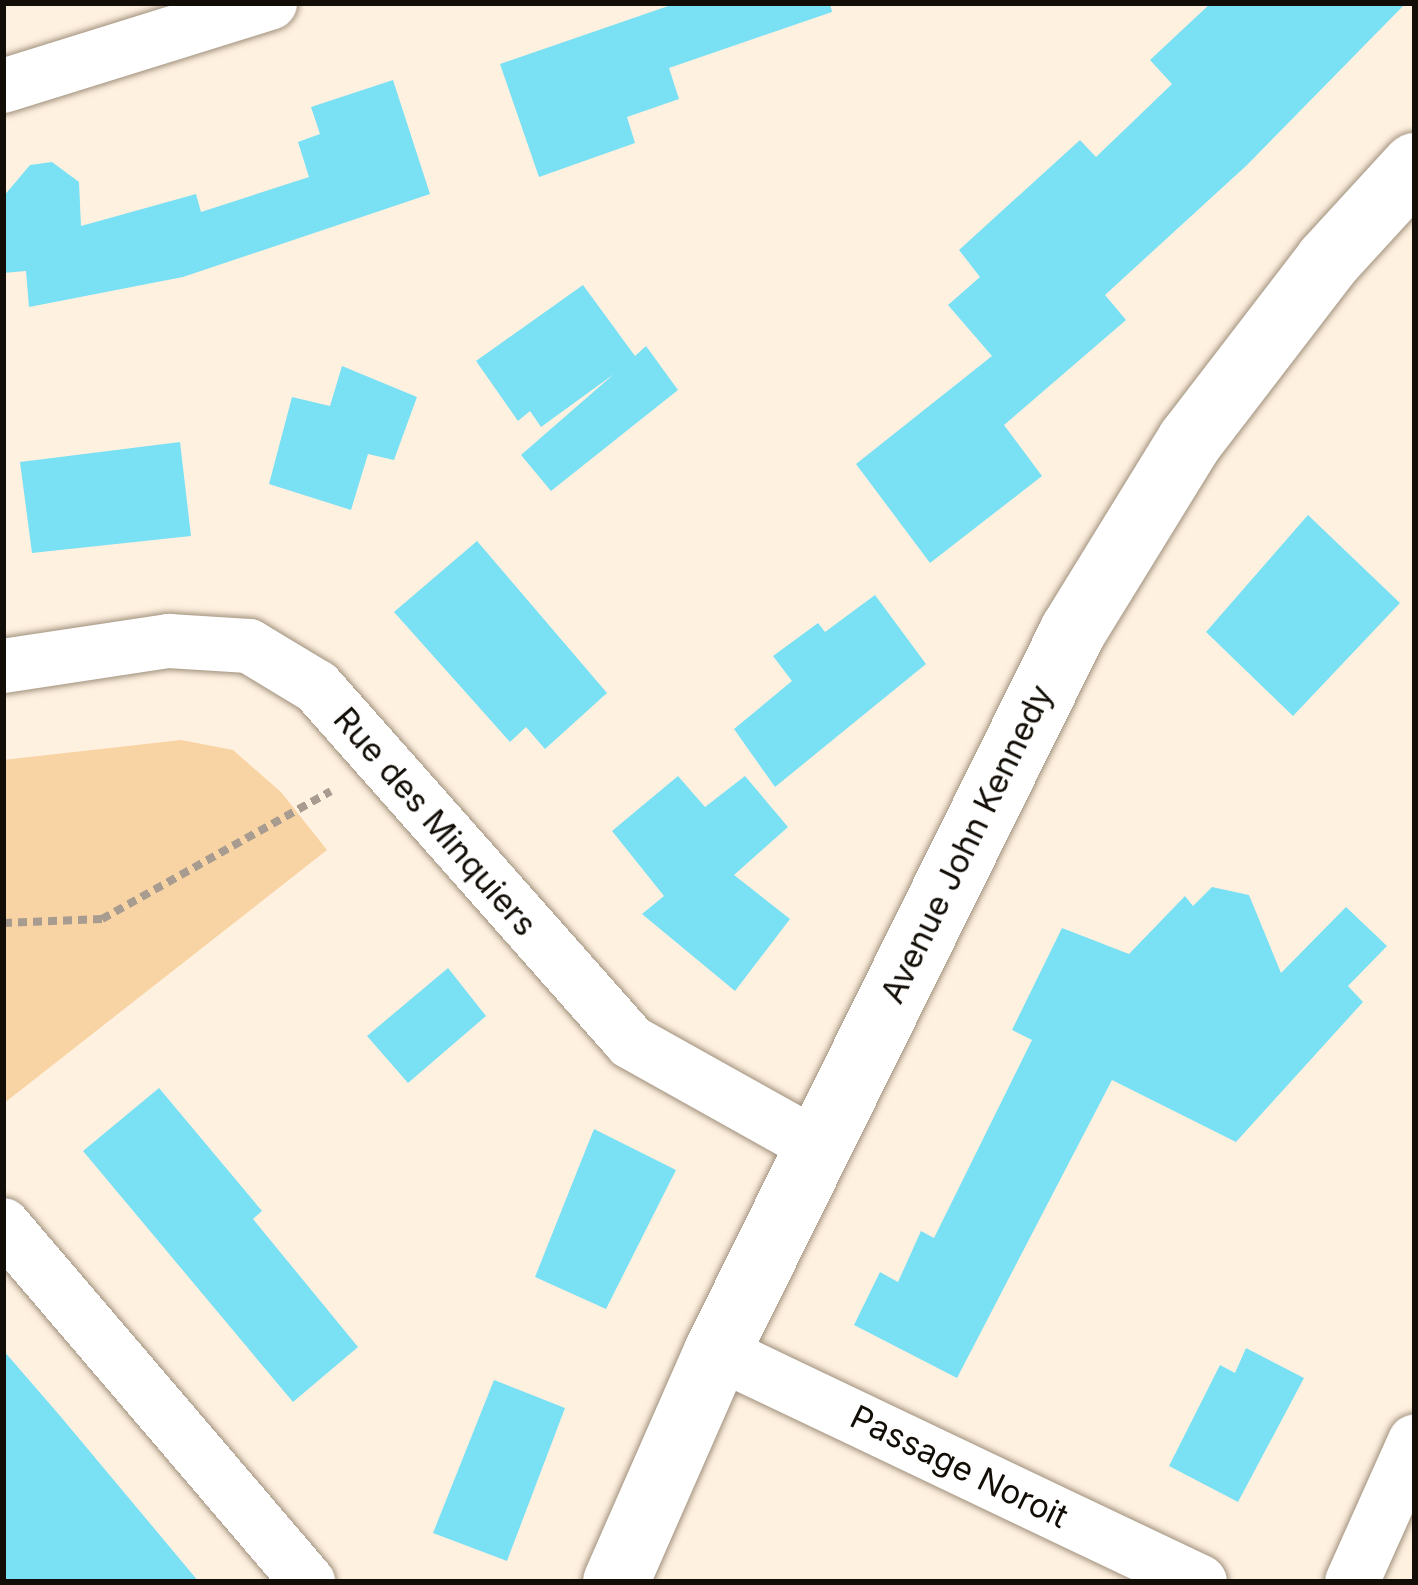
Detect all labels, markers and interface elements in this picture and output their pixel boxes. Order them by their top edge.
street label: Avenue John Kennedy [873,678,1061,1010]
street label: Rue des Minquiers [325,700,545,944]
street label: Passage Noroit [844,1397,1074,1537]

